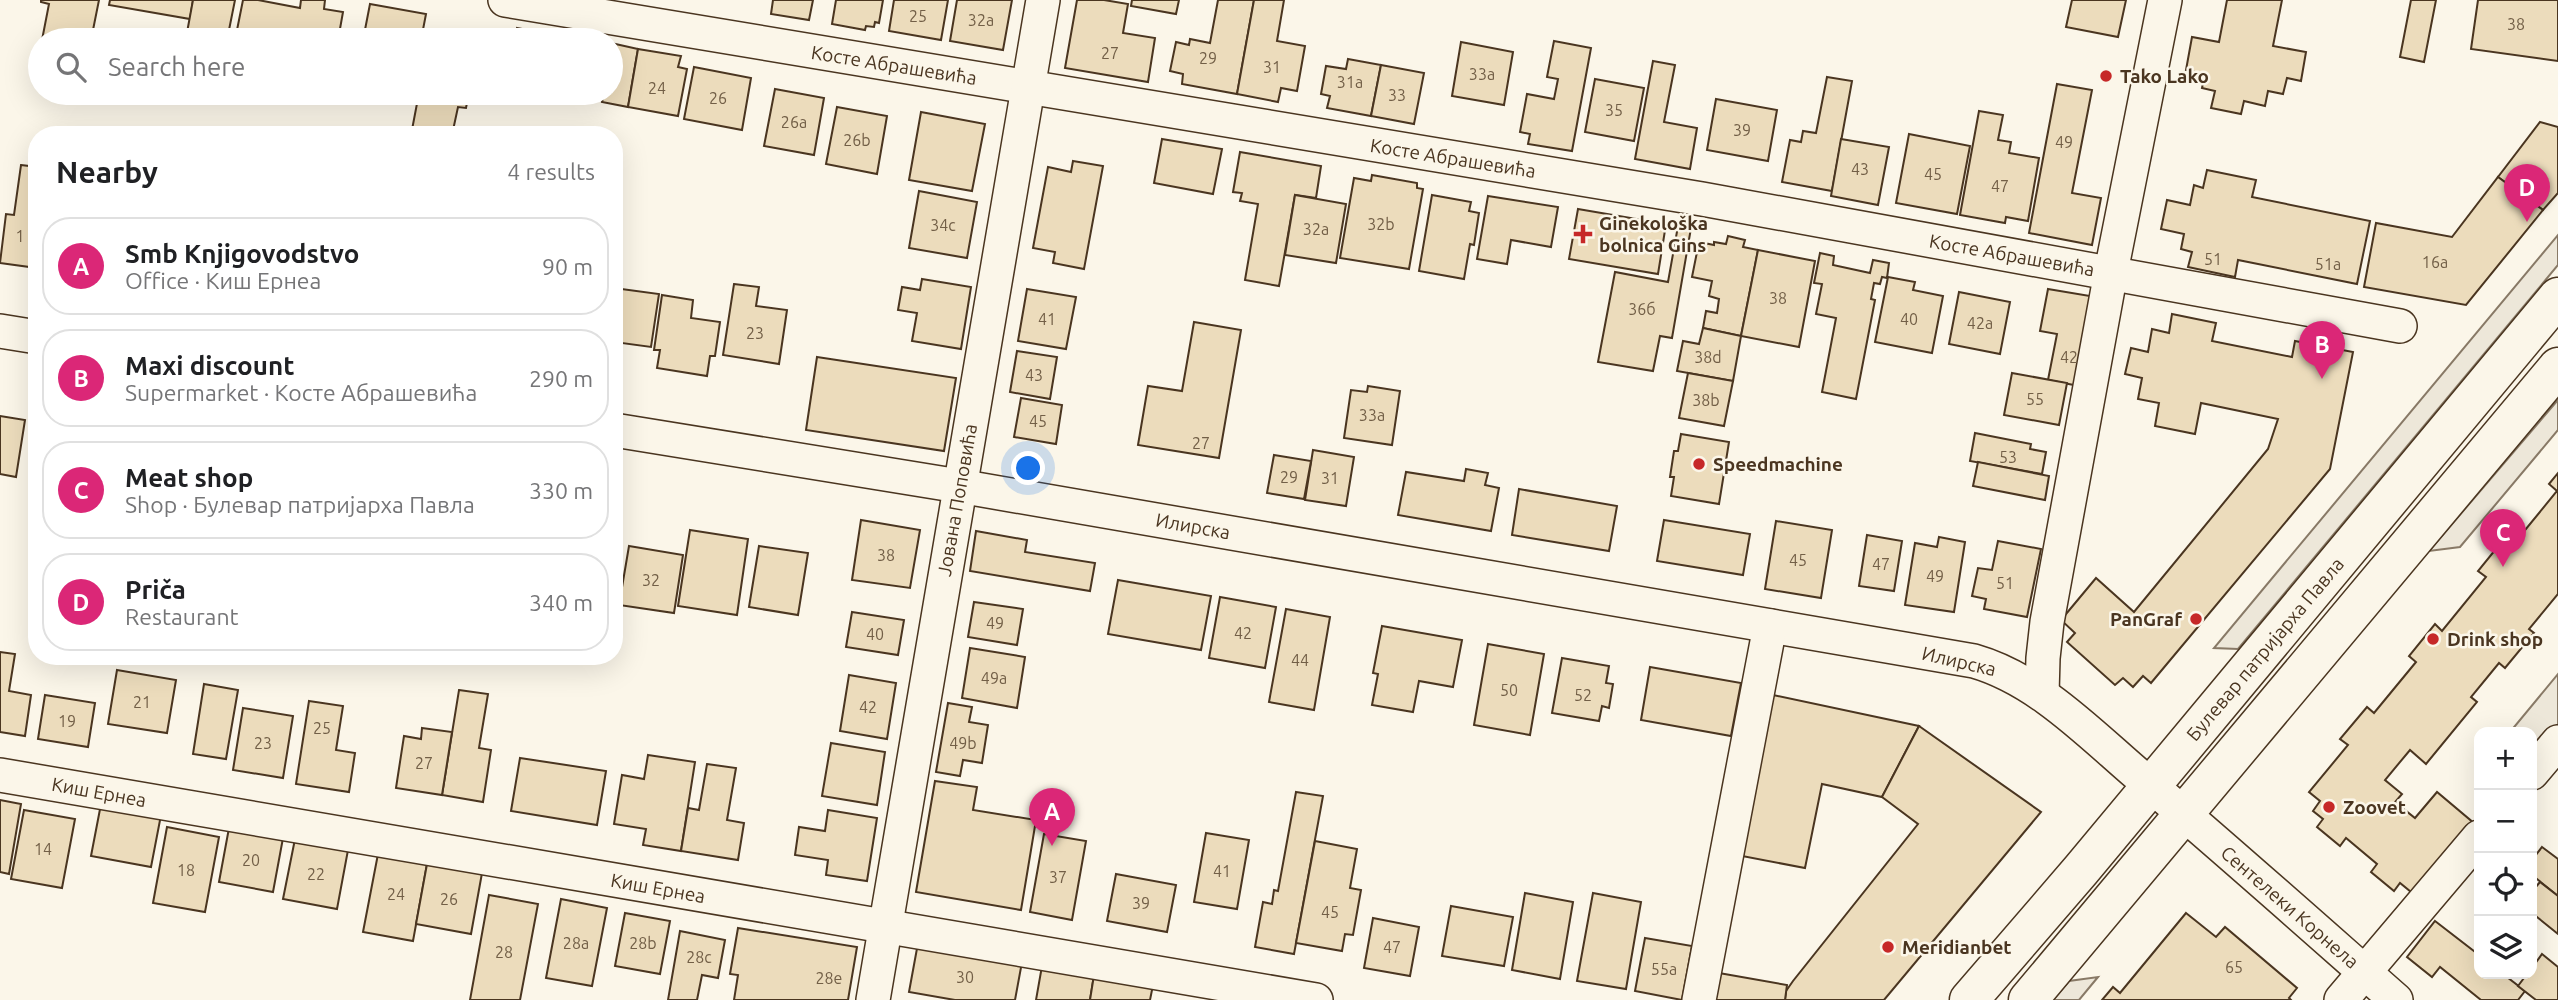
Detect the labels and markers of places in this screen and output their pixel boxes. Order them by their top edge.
place label: Tako Lako [2120,65,2209,87]
marker: Tako Lako [2098,68,2114,84]
pin: D [2504,164,2550,222]
place label: Ginekološka bolnica Gins [1599,212,1708,256]
marker: Ginekološka bolnica Gins [1573,224,1593,244]
pin: B [2299,321,2345,379]
place label: Speedmachine [1713,453,1843,475]
marker: Speedmachine [1691,456,1707,472]
pin: C [2480,509,2526,567]
place label: PanGraf [2110,608,2182,630]
marker: PanGraf [2188,611,2204,627]
place label: Drink shop [2447,628,2543,650]
marker: Drink shop [2425,631,2441,647]
pin: A [1029,788,1075,846]
place label: Zoovet [2343,796,2406,818]
marker: Zoovet [2321,799,2337,815]
place label: Meridianbet [1902,936,2012,958]
marker: Meridianbet [1880,939,1896,955]

